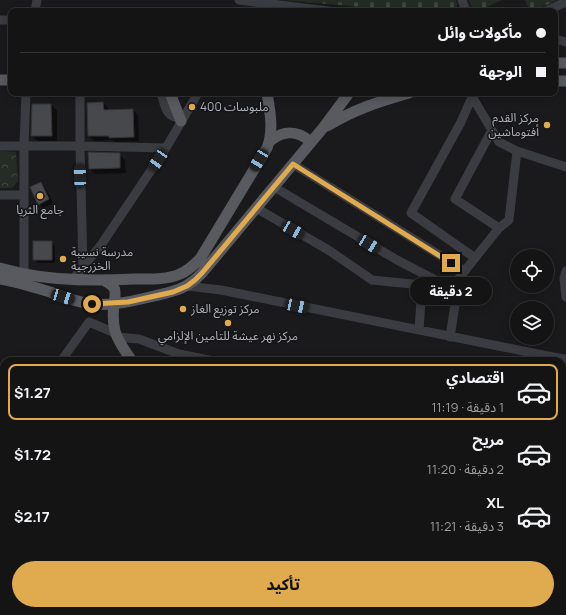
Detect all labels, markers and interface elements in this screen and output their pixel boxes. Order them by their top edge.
text: مأكولات وائل [438,22,522,43]
text: الوجهة [479,61,522,82]
place label: ملبوسات 400 [200,98,269,115]
marker: ملبوسات 400 [187,102,197,112]
place label: مركز القدم أفتوماشين [488,109,539,140]
marker: مركز القدم أفتوماشين [542,120,552,130]
car [146,147,170,173]
car [248,147,270,173]
car [74,164,86,188]
marker: جامع الثريا [35,191,45,201]
place label: جامع الثريا [16,201,64,219]
car [280,219,306,241]
car [356,233,382,255]
place label: مدرسة نسيبة الخزرجية [71,243,133,274]
map controls [510,249,554,345]
button: locate [510,249,554,293]
marker: مدرسة نسيبة الخزرجية [58,254,68,264]
route end [442,254,460,272]
callout: 2 دقيقة [410,277,492,305]
text: 2 دقيقة [429,282,473,300]
car [50,288,76,306]
route start [83,295,101,313]
car [284,298,310,314]
place label: مركز توزيع الغاز [190,300,259,318]
button: layers [510,301,554,345]
marker: مركز توزيع الغاز [178,304,188,314]
marker: مركز نهر عيشة للتامين الإلزامي [223,318,233,328]
place label: مركز نهر عيشة للتامين الإلزامي [158,327,298,346]
text: اقتصادي [446,367,504,388]
icon: car [516,374,552,410]
text: $1.27 [14,382,51,403]
text: 1 دقيقة · 11:19 [431,398,504,416]
text: مريح [472,429,504,450]
icon: car [516,436,552,472]
text: $1.72 [14,444,51,465]
text: 2 دقيقة · 11:20 [427,460,504,478]
text: XL [486,492,504,513]
icon: car [516,498,552,534]
text: $2.17 [14,506,50,527]
text: 3 دقيقة · 11:21 [430,517,504,535]
button: تأكيد [12,561,554,607]

